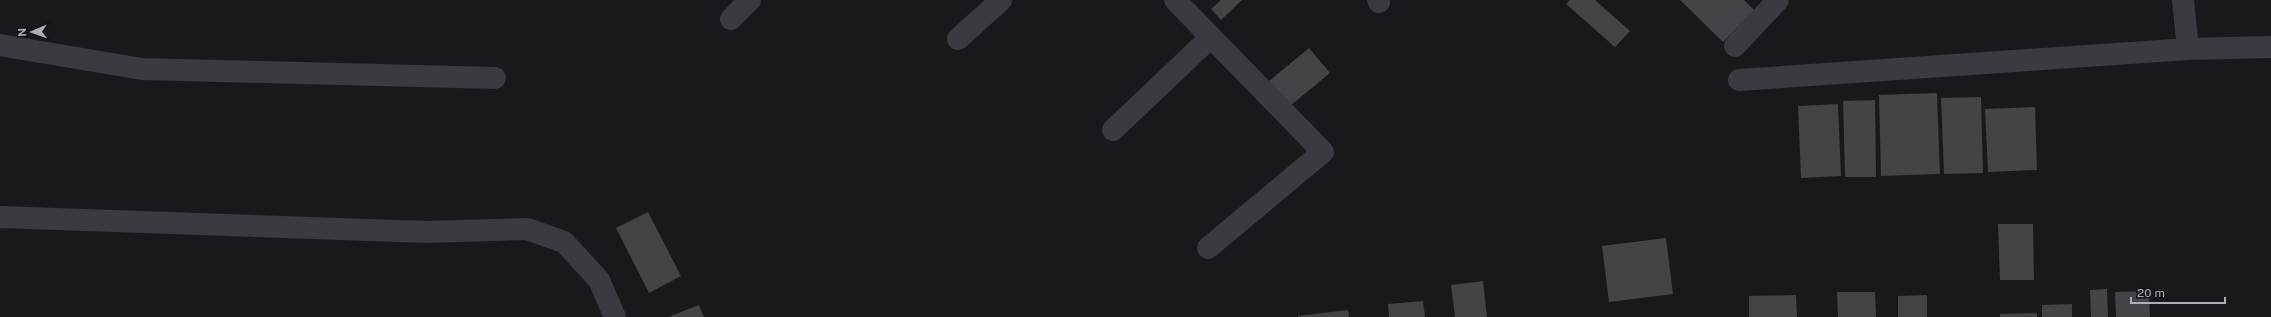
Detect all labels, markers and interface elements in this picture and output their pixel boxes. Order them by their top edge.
north arrow [12,12,52,52]
text: N [16,28,28,37]
scale bar [2131,279,2225,305]
text: 20 m [2137,286,2165,300]

